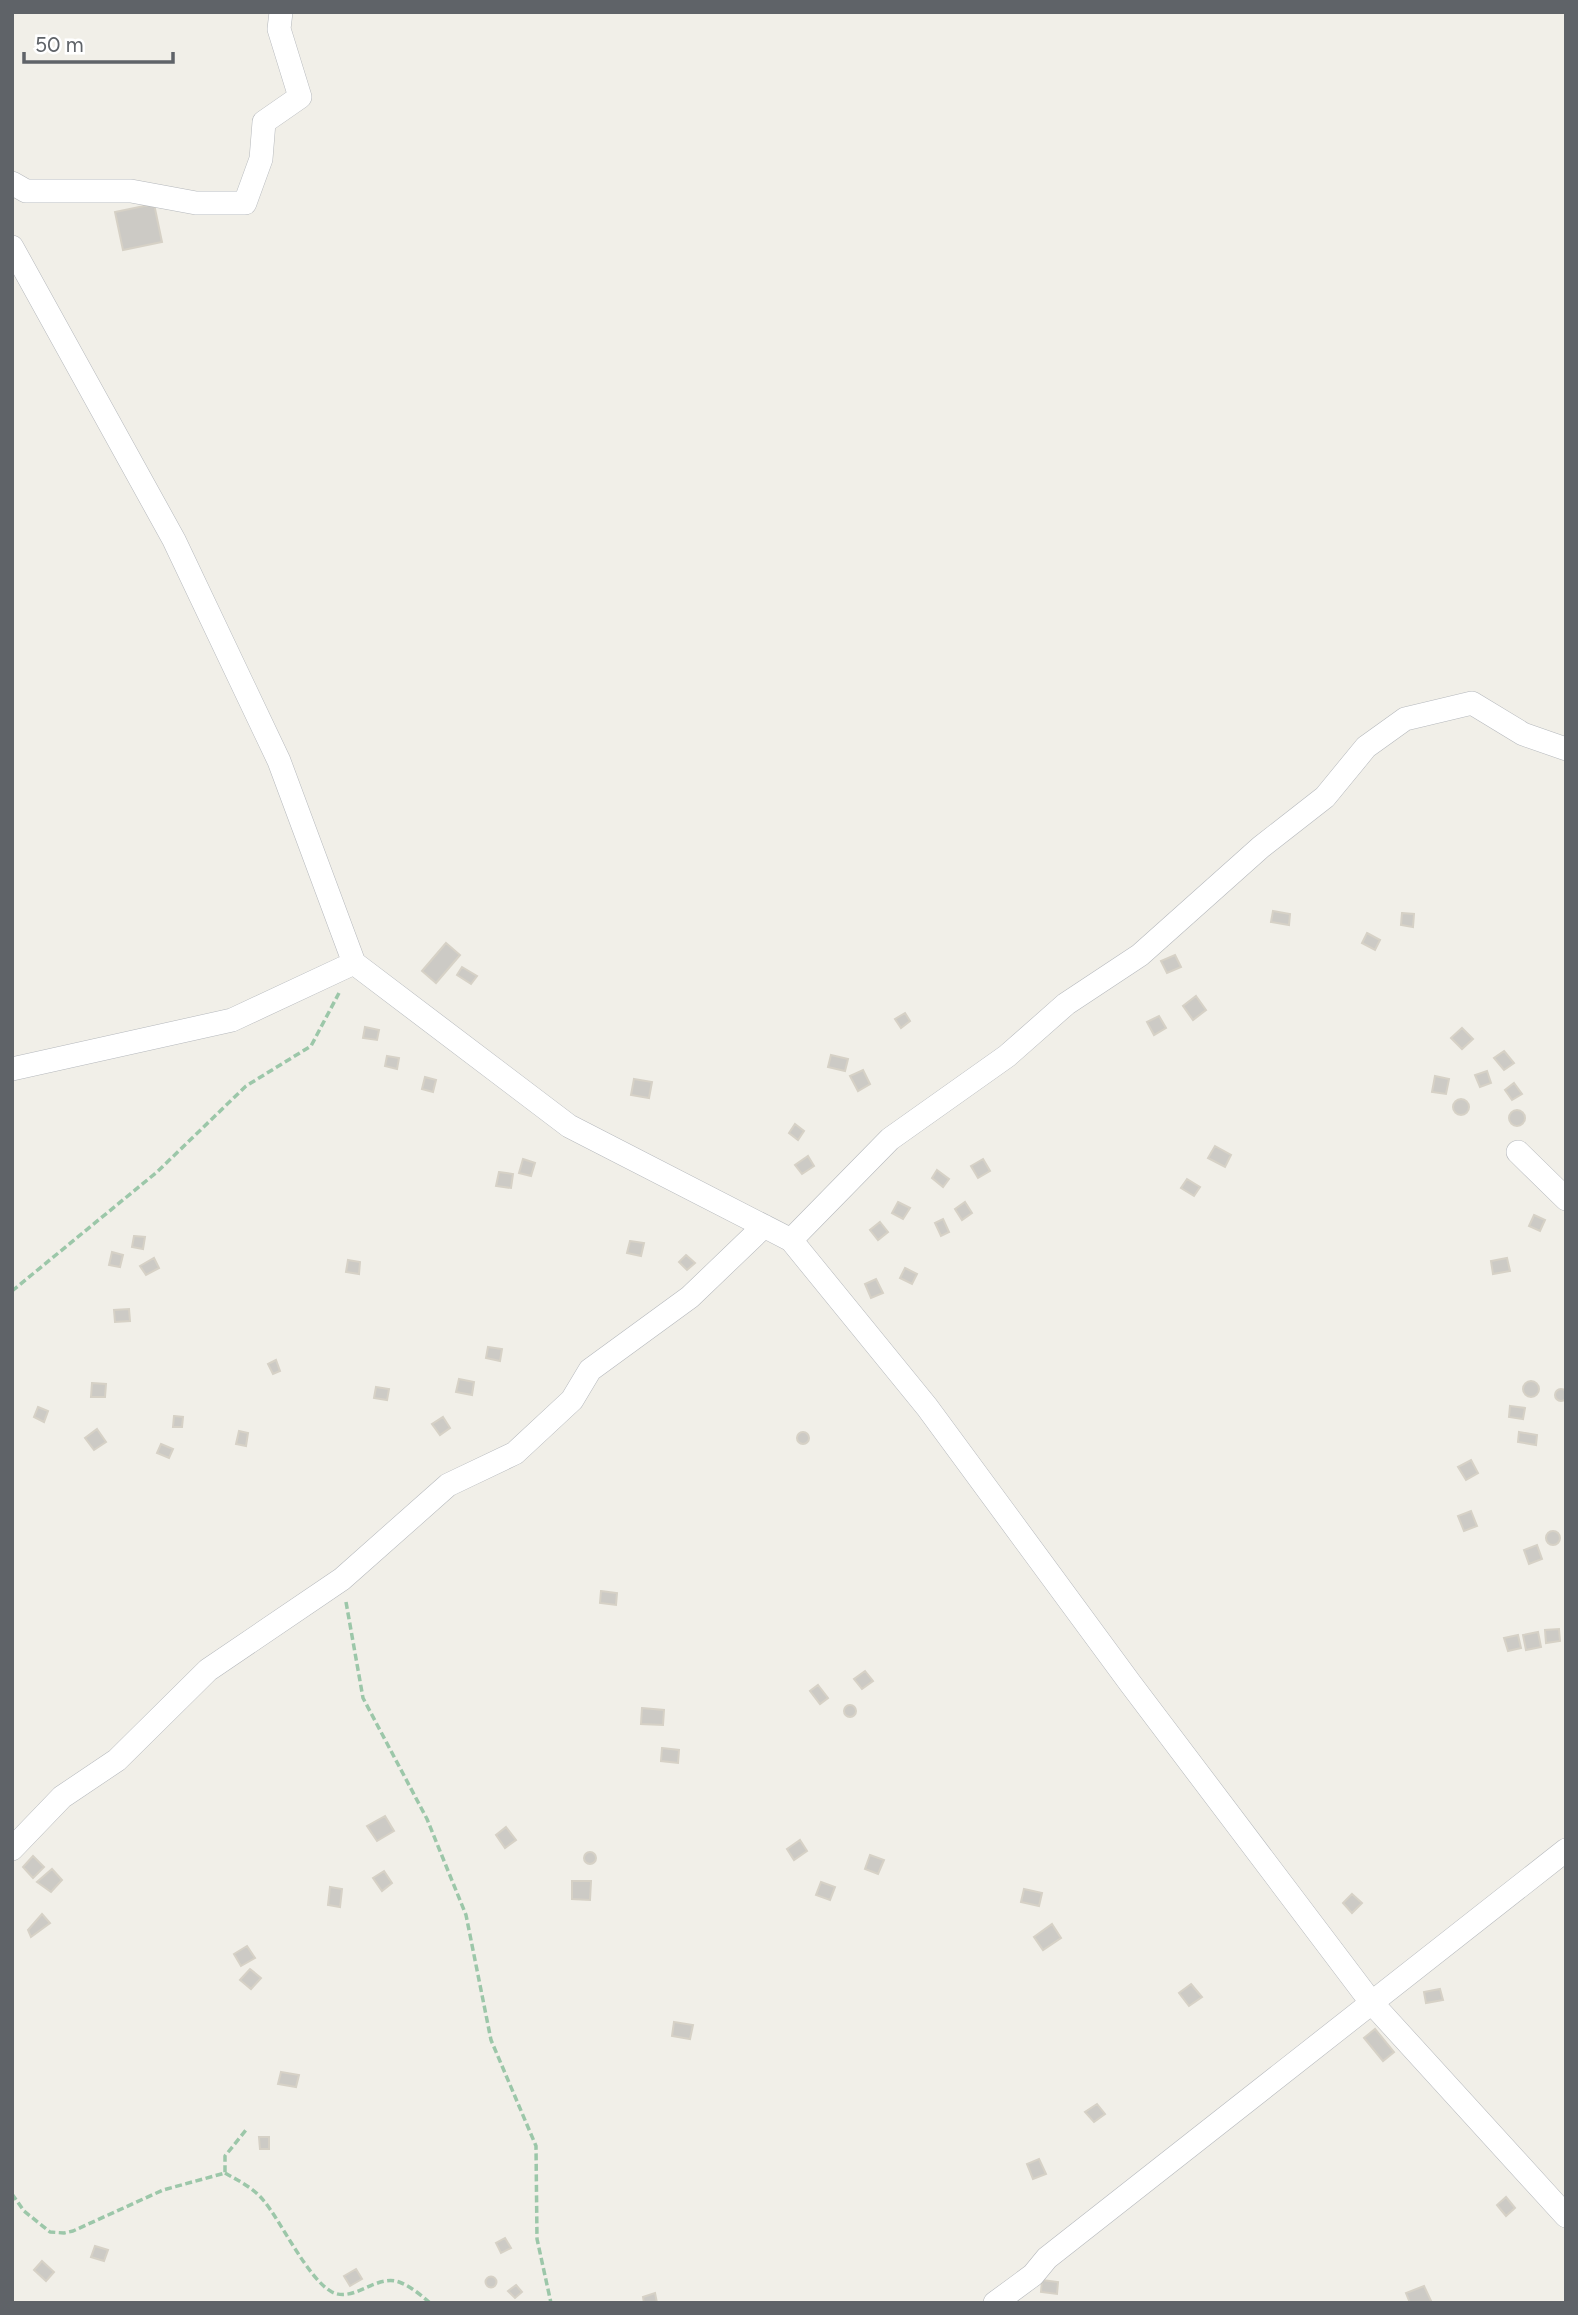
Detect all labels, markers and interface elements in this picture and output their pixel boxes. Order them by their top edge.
scale bar [24,21,173,65]
text: 50 m [35,32,84,57]

